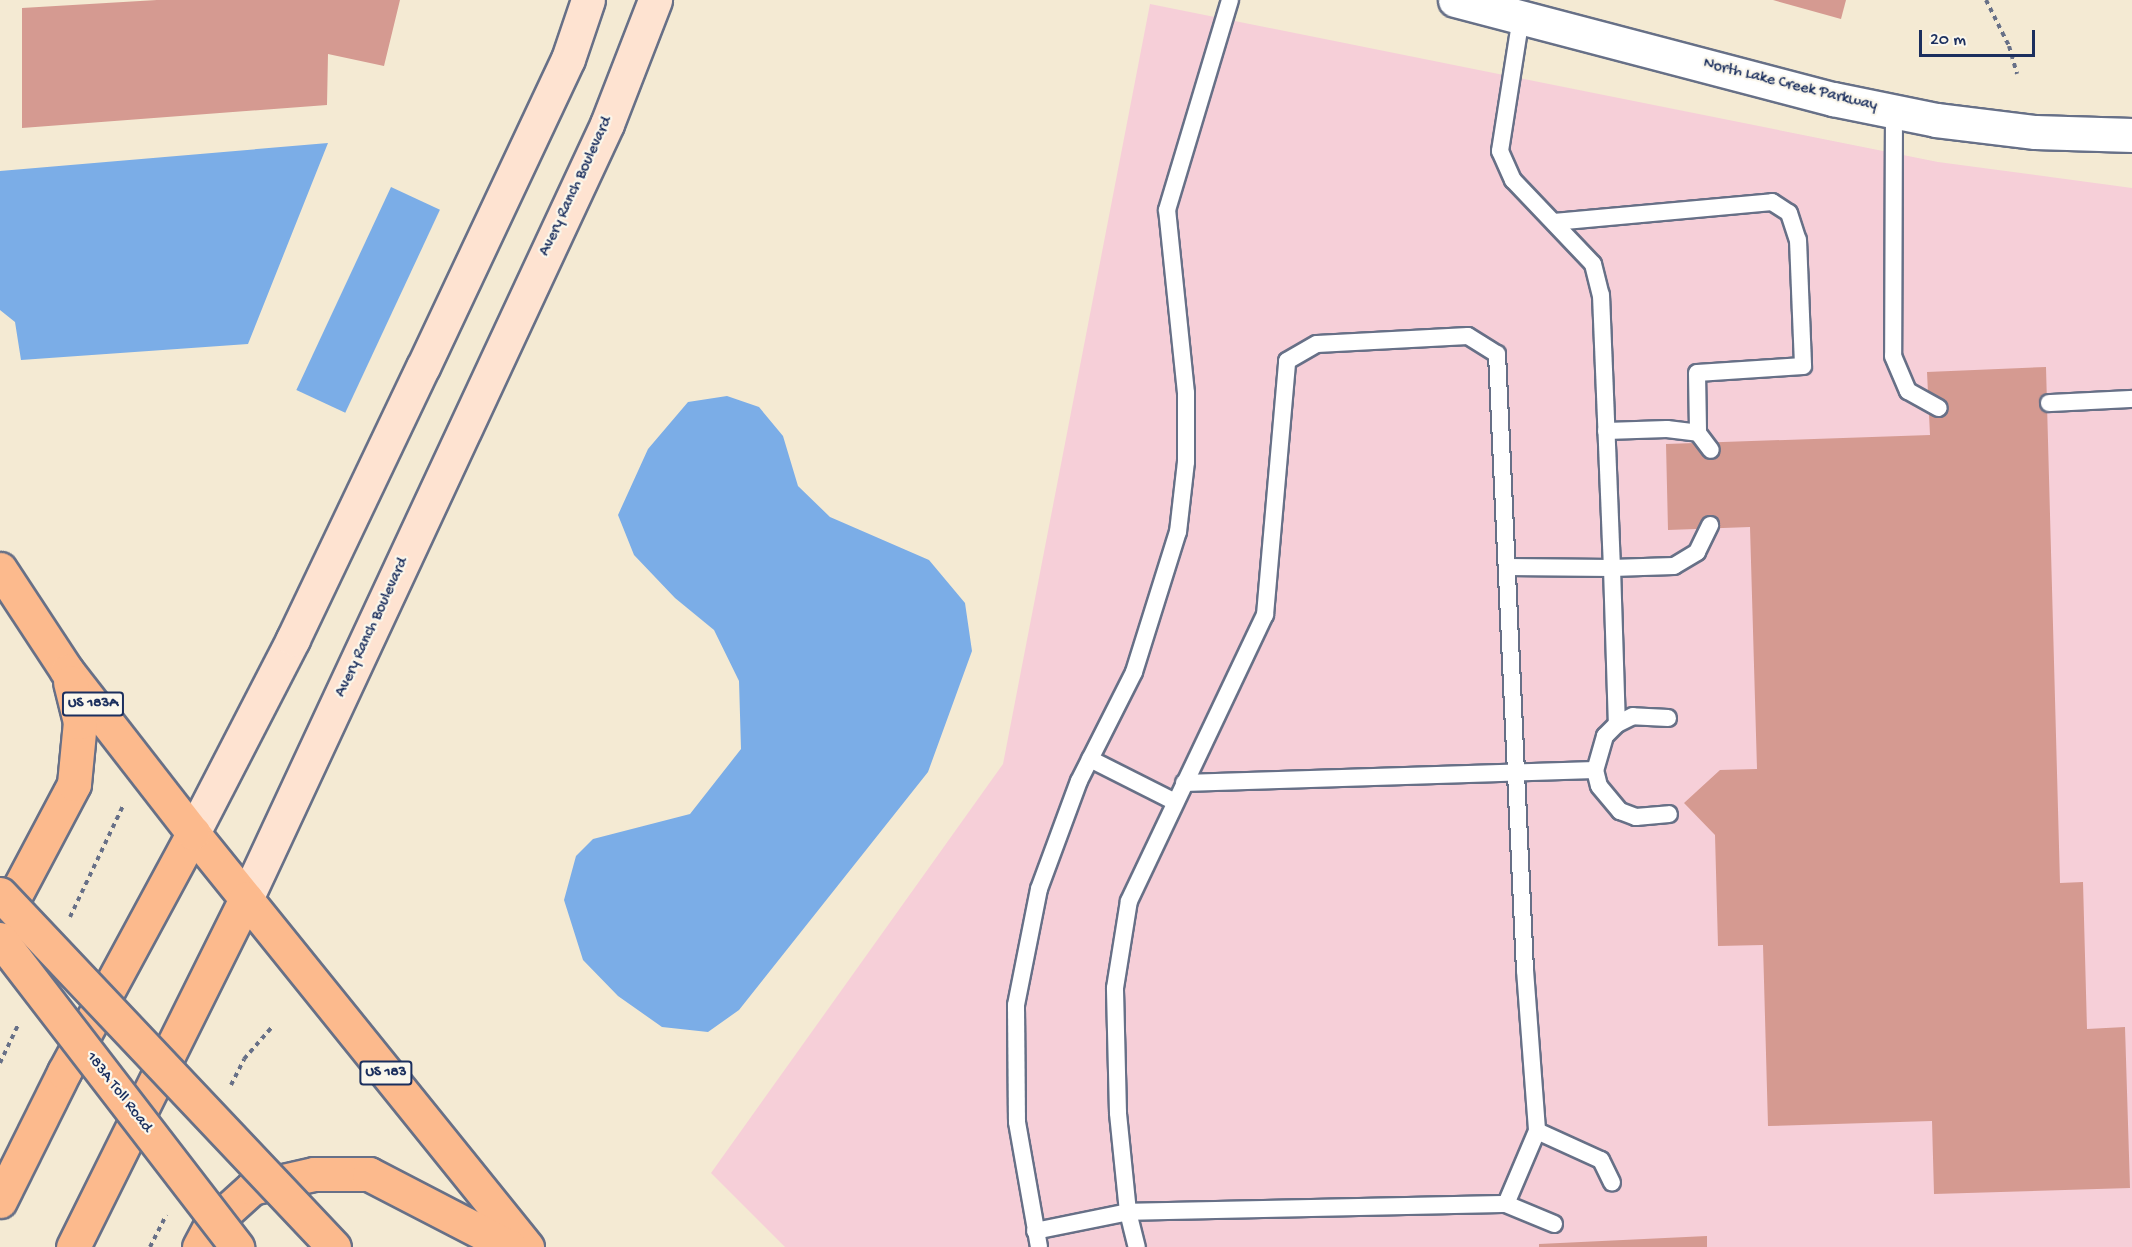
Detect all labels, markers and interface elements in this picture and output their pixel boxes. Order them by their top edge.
scale bar [1922,18,2038,56]
text: 20 m [1930,30,1966,51]
street label: North Lake Creek Parkway [1701,55,1879,117]
street label: Avery Ranch Boulevard [536,114,618,260]
street label: Avery Ranch Boulevard [332,555,414,701]
road number: US 183A [62,692,124,716]
street label: 183A Toll Road [81,1049,155,1137]
road number: US 183 [359,1061,413,1085]

